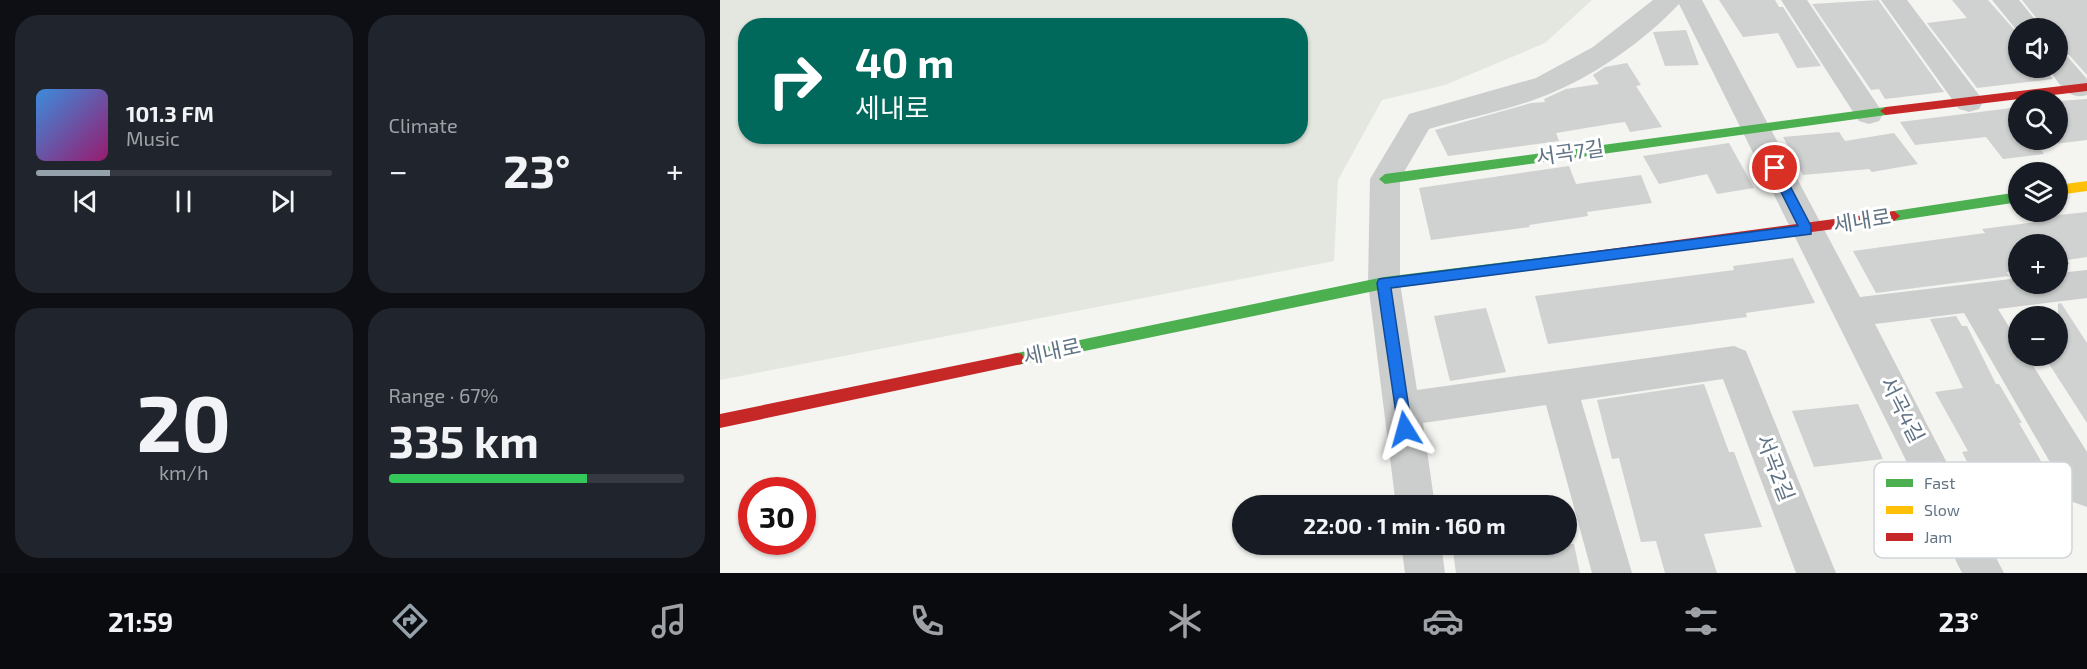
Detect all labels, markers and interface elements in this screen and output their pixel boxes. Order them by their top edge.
map controls [2008,18,2068,366]
button: sound [2008,18,2068,78]
text: 40 m [855,36,954,86]
icon: right [756,42,834,120]
button: search [2008,90,2068,150]
text: 세내로 [855,91,930,123]
text: 101.3 FM [126,100,214,126]
text: Climate [389,113,458,137]
text: Music [126,126,180,150]
street label: 서곡7길 [1534,134,1606,169]
pin [1749,142,1800,193]
text: 23° [503,143,570,197]
text: − [389,150,408,190]
text: + [666,150,684,190]
icon: arrive [1758,151,1791,184]
button: layers [2008,162,2068,222]
icon: previous [69,185,102,218]
icon: pause [167,185,200,218]
icon: next [266,185,299,218]
street label: 세내로 [1831,203,1892,236]
button: + [2008,234,2068,294]
button: − [2008,306,2068,366]
street label: 세내로 [1021,332,1083,369]
street label: 서곡4길 [1876,372,1931,447]
text: 20 [136,374,231,468]
text: Range · 67% [389,383,498,407]
position arrow [1373,397,1437,461]
text: 335 km [389,413,539,467]
street label: 서곡2길 [1752,430,1801,505]
text: km/h [159,460,209,484]
legend [1874,462,2072,558]
text: Fast [1924,473,1955,492]
speed limit sign: 30 [738,477,816,555]
text: Slow [1924,500,1960,519]
text: 22:00 · 1 min · 160 m [1303,512,1506,538]
text: Jam [1924,527,1952,546]
icon: directions [389,600,431,642]
icon: music [648,600,690,642]
icon: phone [906,600,948,642]
icon: climate [1164,600,1206,642]
icon: car [1422,600,1464,642]
icon: filters [1680,600,1722,642]
text: 21:59 [108,605,173,637]
text: 23° [1939,605,1979,637]

